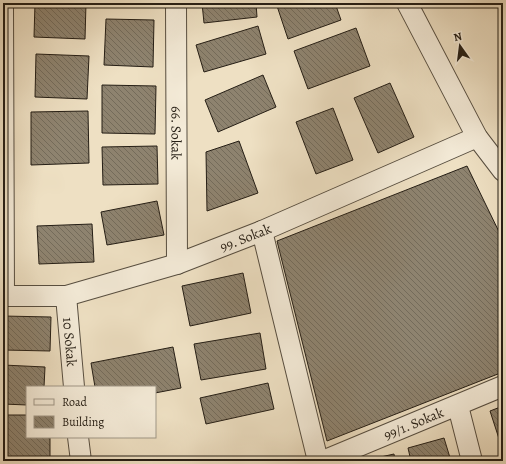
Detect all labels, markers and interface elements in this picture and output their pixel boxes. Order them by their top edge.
north arrow [440,26,480,66]
text: N [452,29,463,45]
street label: 66. Sokak [167,106,186,160]
street label: 99. Sokak [217,219,274,256]
street label: 10 Sokak [58,316,82,367]
legend [26,386,156,438]
text: Road [62,394,88,410]
street label: 99/1. Sokak [381,402,446,444]
text: Building [62,414,104,430]

